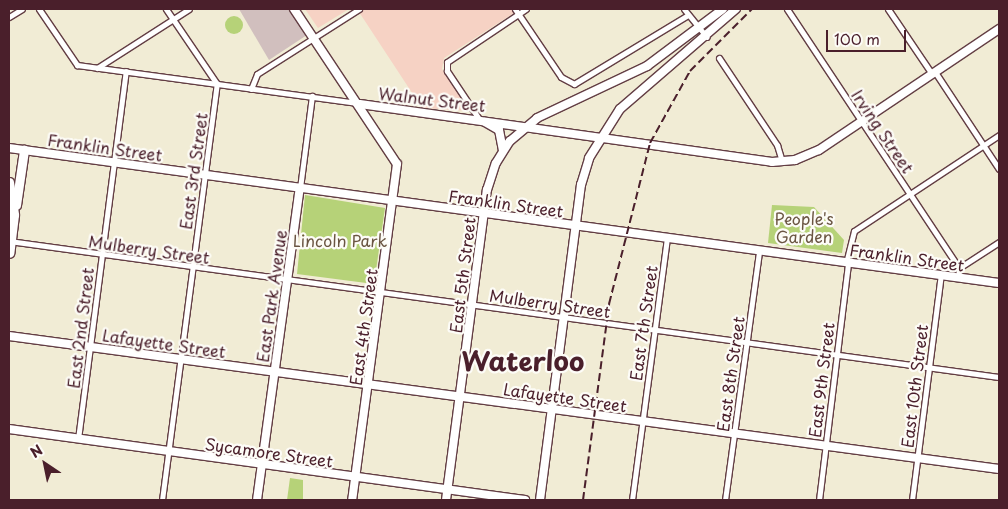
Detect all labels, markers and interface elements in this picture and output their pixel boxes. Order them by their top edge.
scale bar [828,20,908,52]
text: 100 m [834,27,880,50]
street label: Walnut Street [378,83,486,115]
street label: Irving Street [848,86,918,176]
street label: East 3rd Street [175,111,211,231]
street label: Franklin Street [46,129,164,165]
street label: Franklin Street [447,185,565,221]
park label: People's Garden [774,208,834,246]
street label: East 5th Street [445,216,479,334]
street label: East Park Avenue [252,228,290,364]
park label: Lincoln Park [293,230,387,250]
street label: Mulberry Street [87,231,211,267]
street label: Franklin Street [848,239,966,275]
street label: East 7th Street [625,264,661,382]
street label: East 2nd Street [63,266,97,390]
street label: East 4th Street [345,267,381,387]
street label: Mulberry Street [488,285,612,321]
street label: East 8th Street [712,314,748,434]
street label: East 9th Street [804,321,838,439]
street label: East 10th Street [897,323,931,449]
street label: Lafayette Street [101,325,227,361]
district label: Waterloo [462,345,584,377]
street label: Lafayette Street [502,379,628,415]
street label: Sycamore Street [204,433,334,471]
north arrow [20,439,70,489]
text: N [26,439,47,463]

